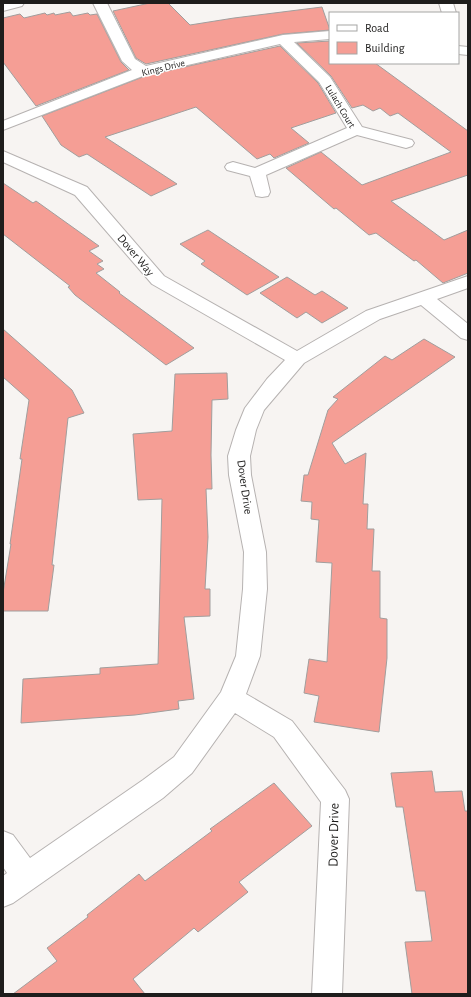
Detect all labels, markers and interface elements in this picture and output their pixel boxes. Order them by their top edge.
legend [329,12,459,64]
text: Road [365,22,389,34]
text: Building [365,42,405,54]
street label: Kings Drive [141,58,186,78]
street label: Lulach Court [323,83,357,131]
street label: Dover Way [114,232,157,279]
street label: Dover Drive [235,459,255,515]
street label: Dover Drive [326,803,342,867]

